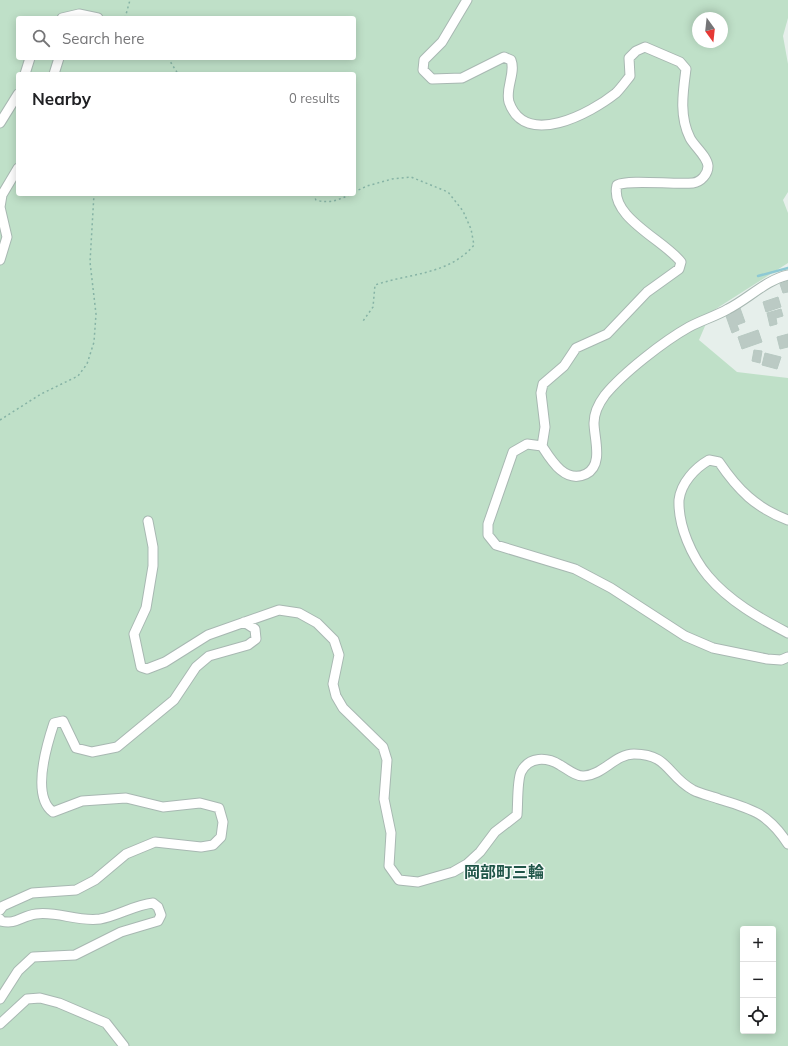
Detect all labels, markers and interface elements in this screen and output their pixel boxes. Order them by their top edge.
north arrow [692,12,728,48]
search box [16,16,356,60]
icon: search [30,27,52,49]
text: Search here [62,29,144,48]
text: Nearby [32,88,91,109]
text: 0 results [289,90,340,106]
district label: 岡部町三輪 [464,862,544,882]
map controls [740,926,776,1034]
button: + [740,926,776,962]
button: − [740,962,776,998]
button: locate [740,998,776,1034]

